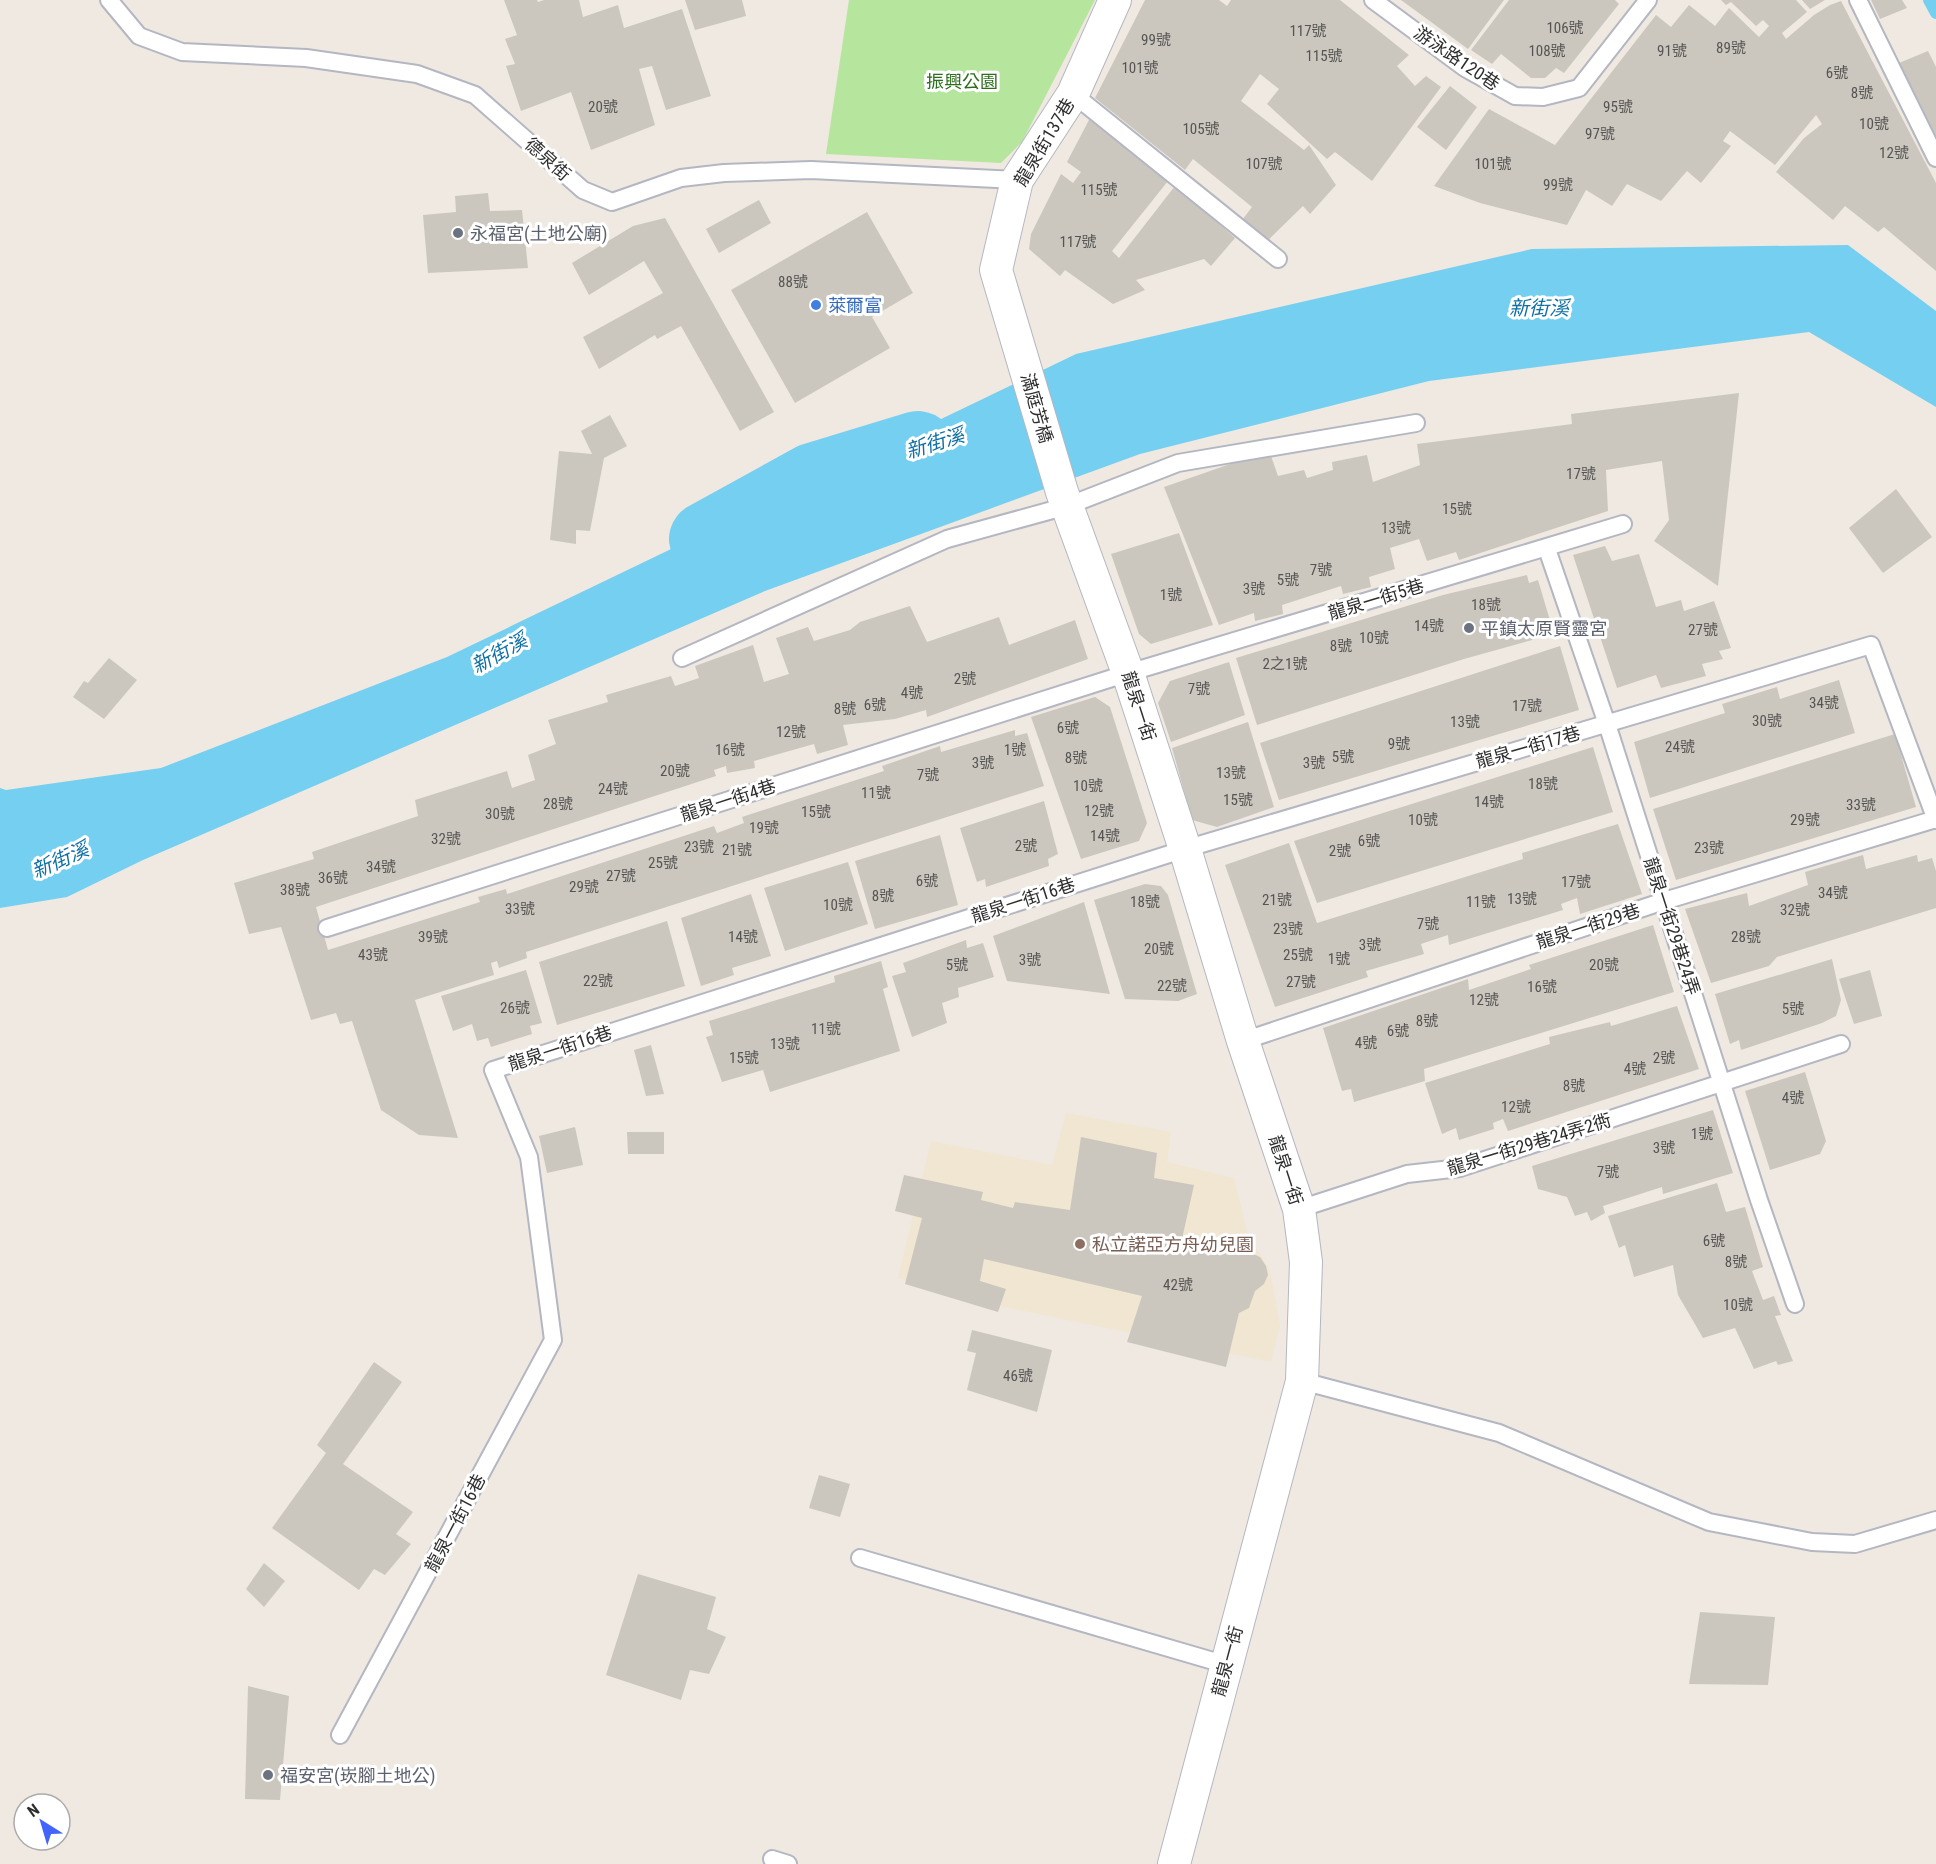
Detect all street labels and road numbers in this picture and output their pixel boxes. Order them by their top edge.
street label: 游泳路120巷 [1410,22,1504,94]
street label: 龍泉街137巷 [1010,94,1078,190]
street label: 德泉街 [521,133,575,185]
street label: 滿庭芳橋 [1017,371,1057,445]
street label: 龍泉一街5巷 [1326,575,1426,623]
street label: 龍泉一街 [1118,669,1160,743]
street label: 龍泉一街17巷 [1473,722,1583,772]
street label: 龍泉一街4巷 [678,775,778,825]
street label: 龍泉一街29巷24弄 [1640,854,1704,998]
street label: 龍泉一街16巷 [969,873,1077,927]
street label: 龍泉一街29巷 [1534,899,1642,953]
street label: 龍泉一街16巷 [506,1021,614,1075]
street label: 龍泉一街29巷24弄2衖 [1444,1109,1614,1179]
street label: 龍泉一街 [1265,1133,1307,1207]
street label: 龍泉一街16巷 [420,1470,490,1576]
street label: 龍泉一街 [1208,1624,1246,1698]

